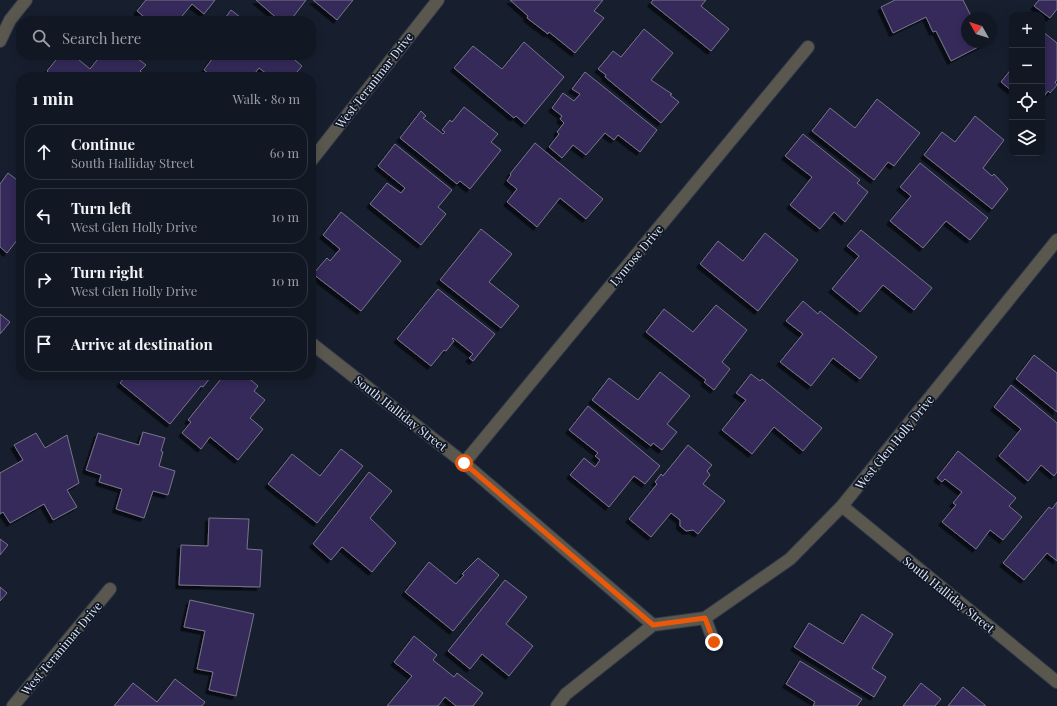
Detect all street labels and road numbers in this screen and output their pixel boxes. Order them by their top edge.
street label: West Teranimar Drive [331,29,416,132]
street label: Lynrose Drive [606,221,666,289]
street label: South Halliday Street [351,372,451,455]
street label: West Glen Holly Drive [850,392,937,493]
street label: South Halliday Street [900,552,999,636]
street label: West Teranimar Drive [17,598,105,699]

